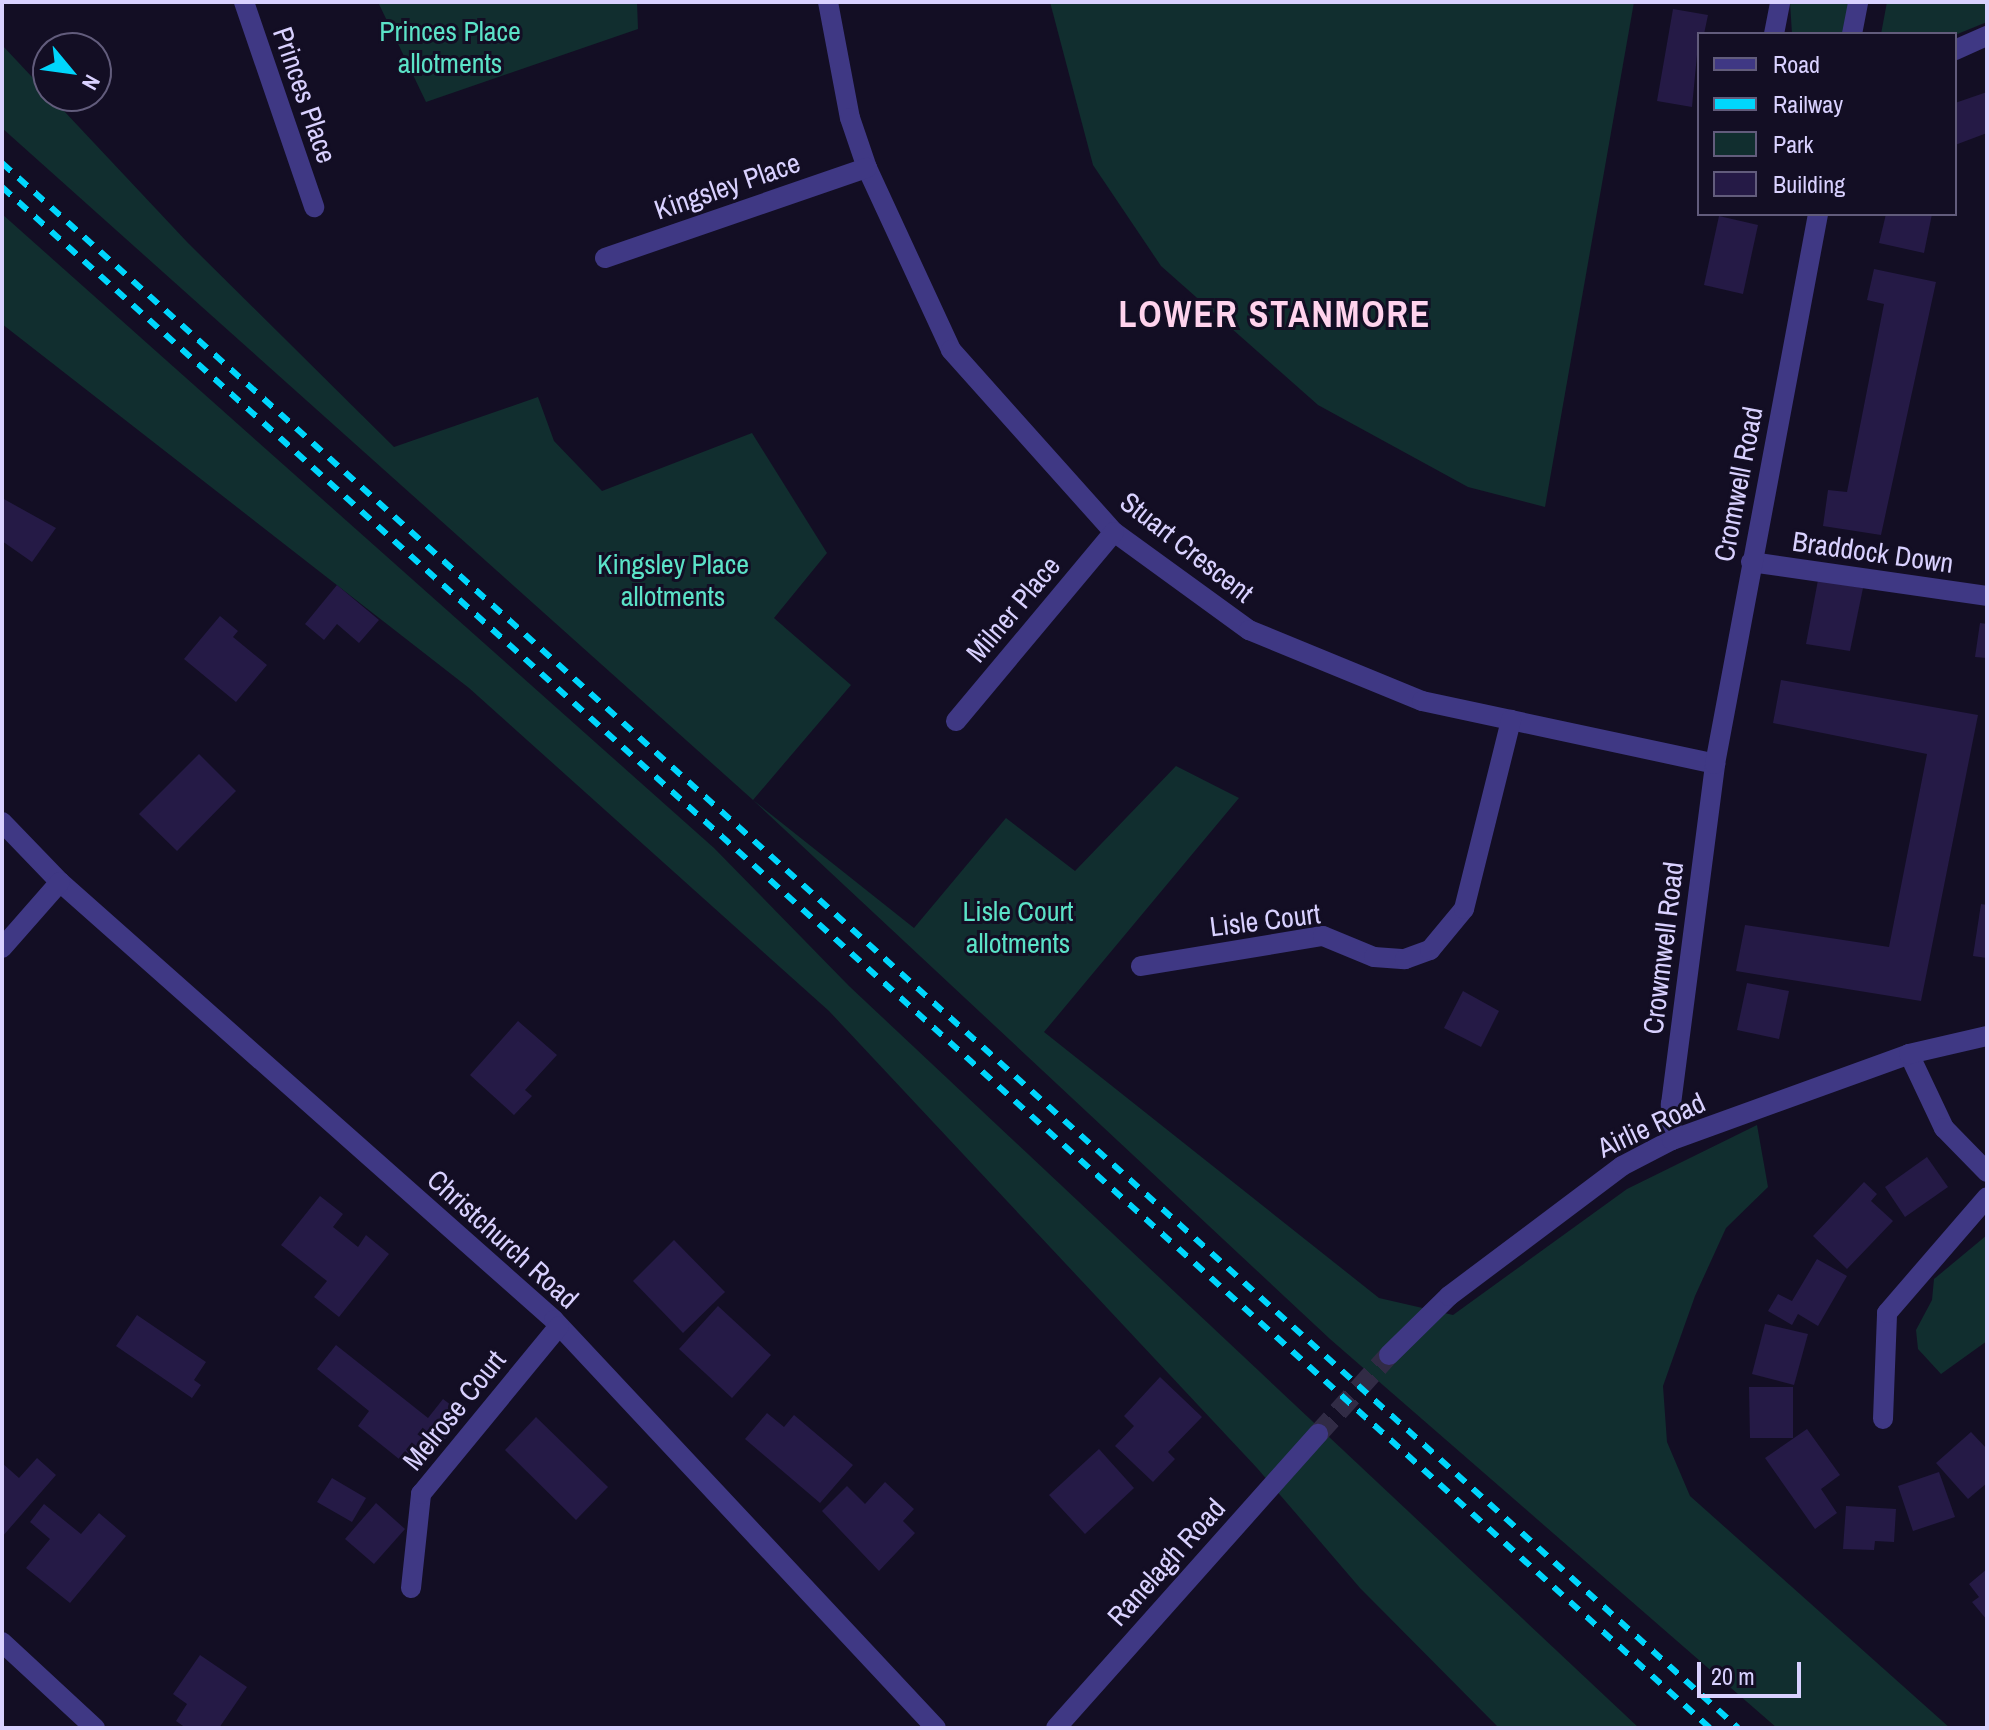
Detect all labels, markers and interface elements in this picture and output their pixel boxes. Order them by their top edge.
park label: Princes Place allotments [379,14,521,80]
street label: Princes Place [266,23,344,167]
north arrow [32,32,112,112]
legend [1697,32,1957,216]
text: Road [1773,48,1820,80]
text: N [75,70,108,96]
text: Railway [1773,88,1843,120]
text: Park [1773,128,1813,160]
street label: Kingsley Place [650,145,804,227]
text: Building [1773,168,1845,200]
district label: LOWER STANMORE [1119,293,1431,337]
street label: Cromwell Road [1707,404,1769,564]
street label: Stuart Crescent [1114,485,1260,609]
street label: Braddock Down [1790,524,1956,580]
park label: Kingsley Place allotments [597,547,749,613]
street label: Milner Place [959,549,1067,669]
street label: Crowmwell Road [1636,860,1690,1036]
park label: Lisle Court allotments [962,894,1074,960]
street label: Lisle Court [1208,897,1322,943]
street label: Airlie Road [1592,1086,1710,1164]
street label: Christchurch Road [421,1162,585,1316]
street label: Melrose Court [396,1343,512,1477]
street label: Ranelagh Road [1100,1491,1232,1633]
scale bar [1701,1646,1805,1696]
text: 20 m [1711,1660,1755,1692]

